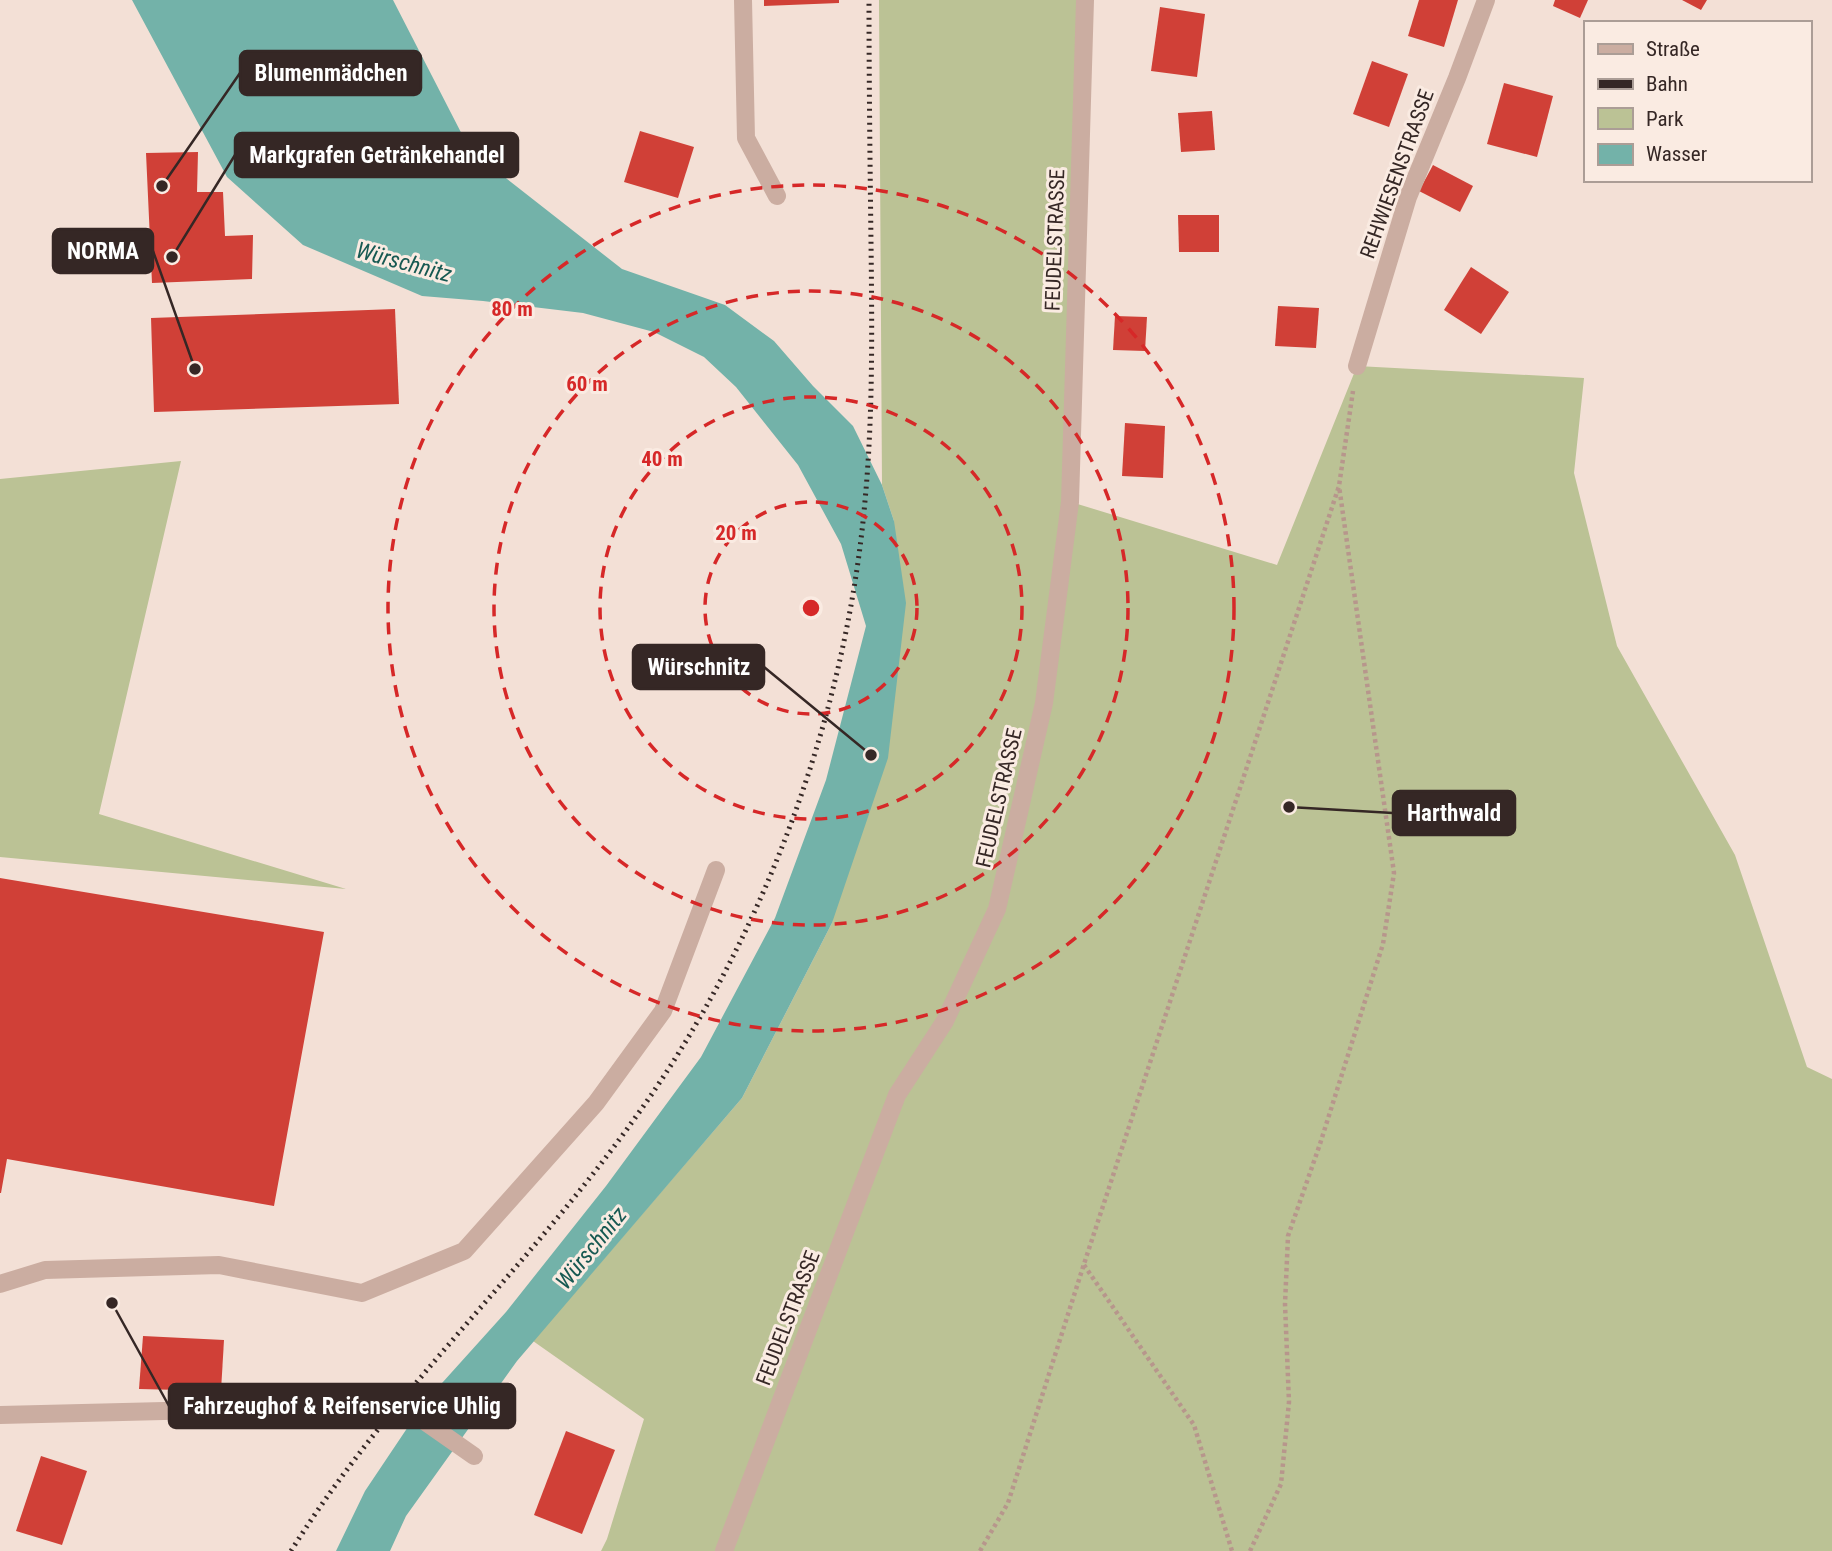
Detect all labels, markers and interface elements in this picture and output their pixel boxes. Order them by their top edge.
legend [1584,21,1811,182]
text: Straße [1646,37,1700,61]
callout: Blumenmädchen [240,51,421,95]
text: Blumenmädchen [255,60,407,87]
text: Bahn [1646,72,1688,96]
street label: REHWIESENSTRASSE [1355,86,1439,262]
text: Park [1646,107,1684,131]
callout: Markgrafen Getränkehandel [235,133,518,177]
text: Markgrafen Getränkehandel [249,142,505,169]
text: Wasser [1646,142,1707,166]
street label: FEUDELSTRASSE [1041,169,1069,311]
callout: NORMA [53,229,153,273]
water label: Würschnitz [353,237,455,288]
text: NORMA [67,238,139,265]
text: 80 m [491,297,533,321]
text: 60 m [566,372,608,396]
text: 40 m [641,447,683,471]
text: 20 m [715,521,757,545]
centre of rings [799,596,823,620]
callout: Würschnitz [633,645,764,689]
text: Würschnitz [648,654,750,681]
street label: FEUDELSTRASSE [971,726,1027,870]
callout: Harthwald [1393,791,1515,835]
text: Harthwald [1407,800,1501,827]
water label: Würschnitz [550,1202,633,1295]
street label: FEUDELSTRASSE [751,1247,825,1389]
callout: Fahrzeughof & Reifenservice Uhlig [169,1384,515,1428]
text: Fahrzeughof & Reifenservice Uhlig [183,1393,501,1420]

